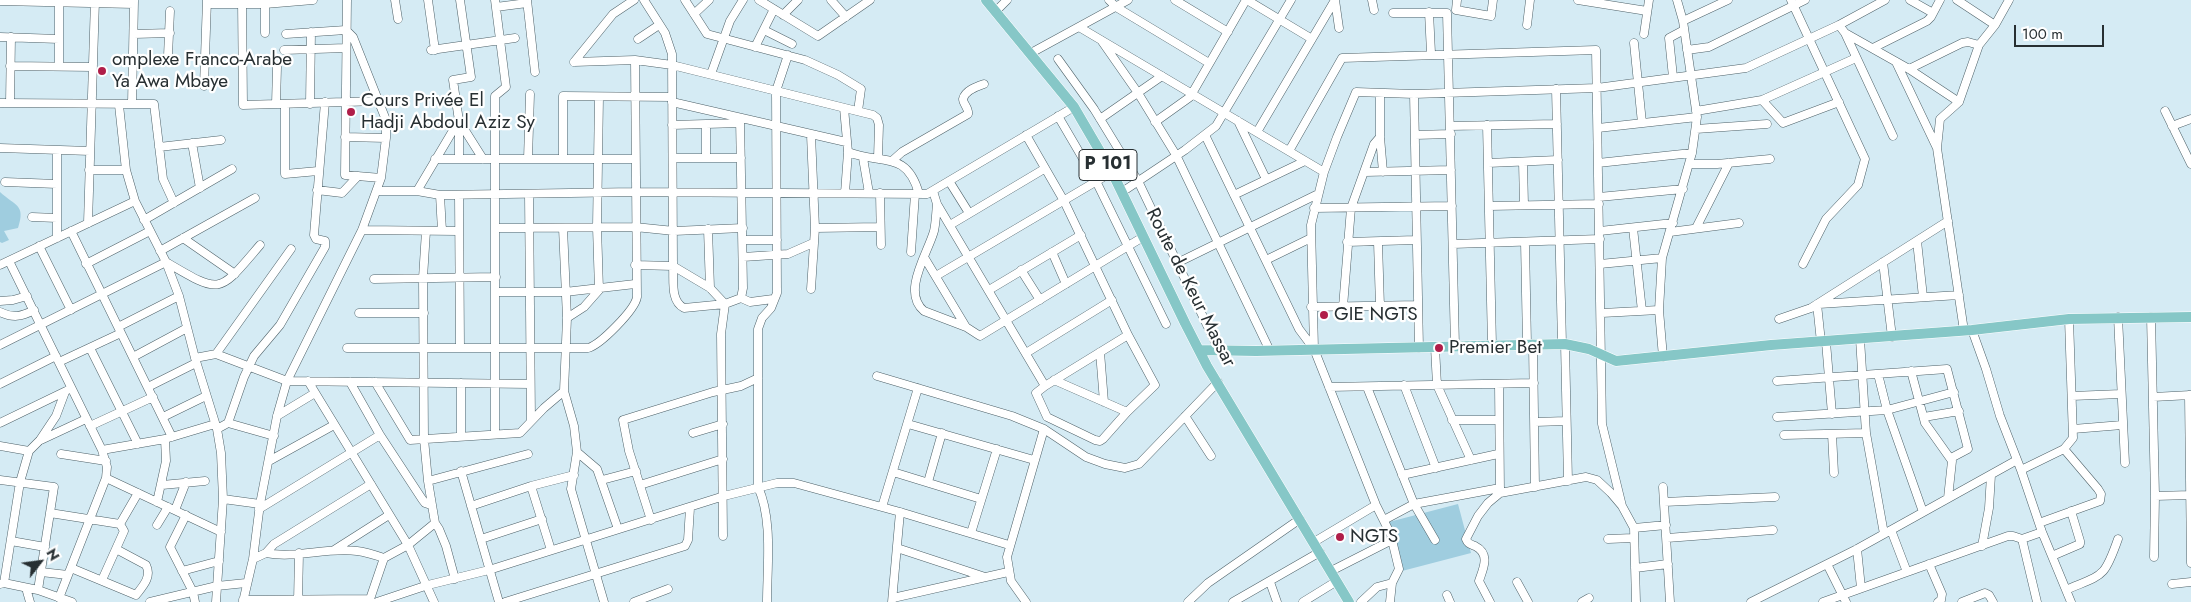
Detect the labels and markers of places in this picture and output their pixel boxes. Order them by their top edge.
place label: omplexe Franco-Arabe Ya Awa Mbaye [112,49,292,93]
marker: omplexe Franco-Arabe Ya Awa Mbaye [96,65,108,77]
place label: Cours Privée El Hadji Abdoul Aziz Sy [361,90,535,134]
marker: Cours Privée El Hadji Abdoul Aziz Sy [345,106,357,118]
place label: GIE NGTS [1334,304,1418,326]
marker: GIE NGTS [1318,309,1330,321]
place label: Premier Bet [1449,337,1542,359]
marker: Premier Bet [1433,342,1445,354]
place label: NGTS [1350,526,1398,548]
marker: NGTS [1334,531,1346,543]

